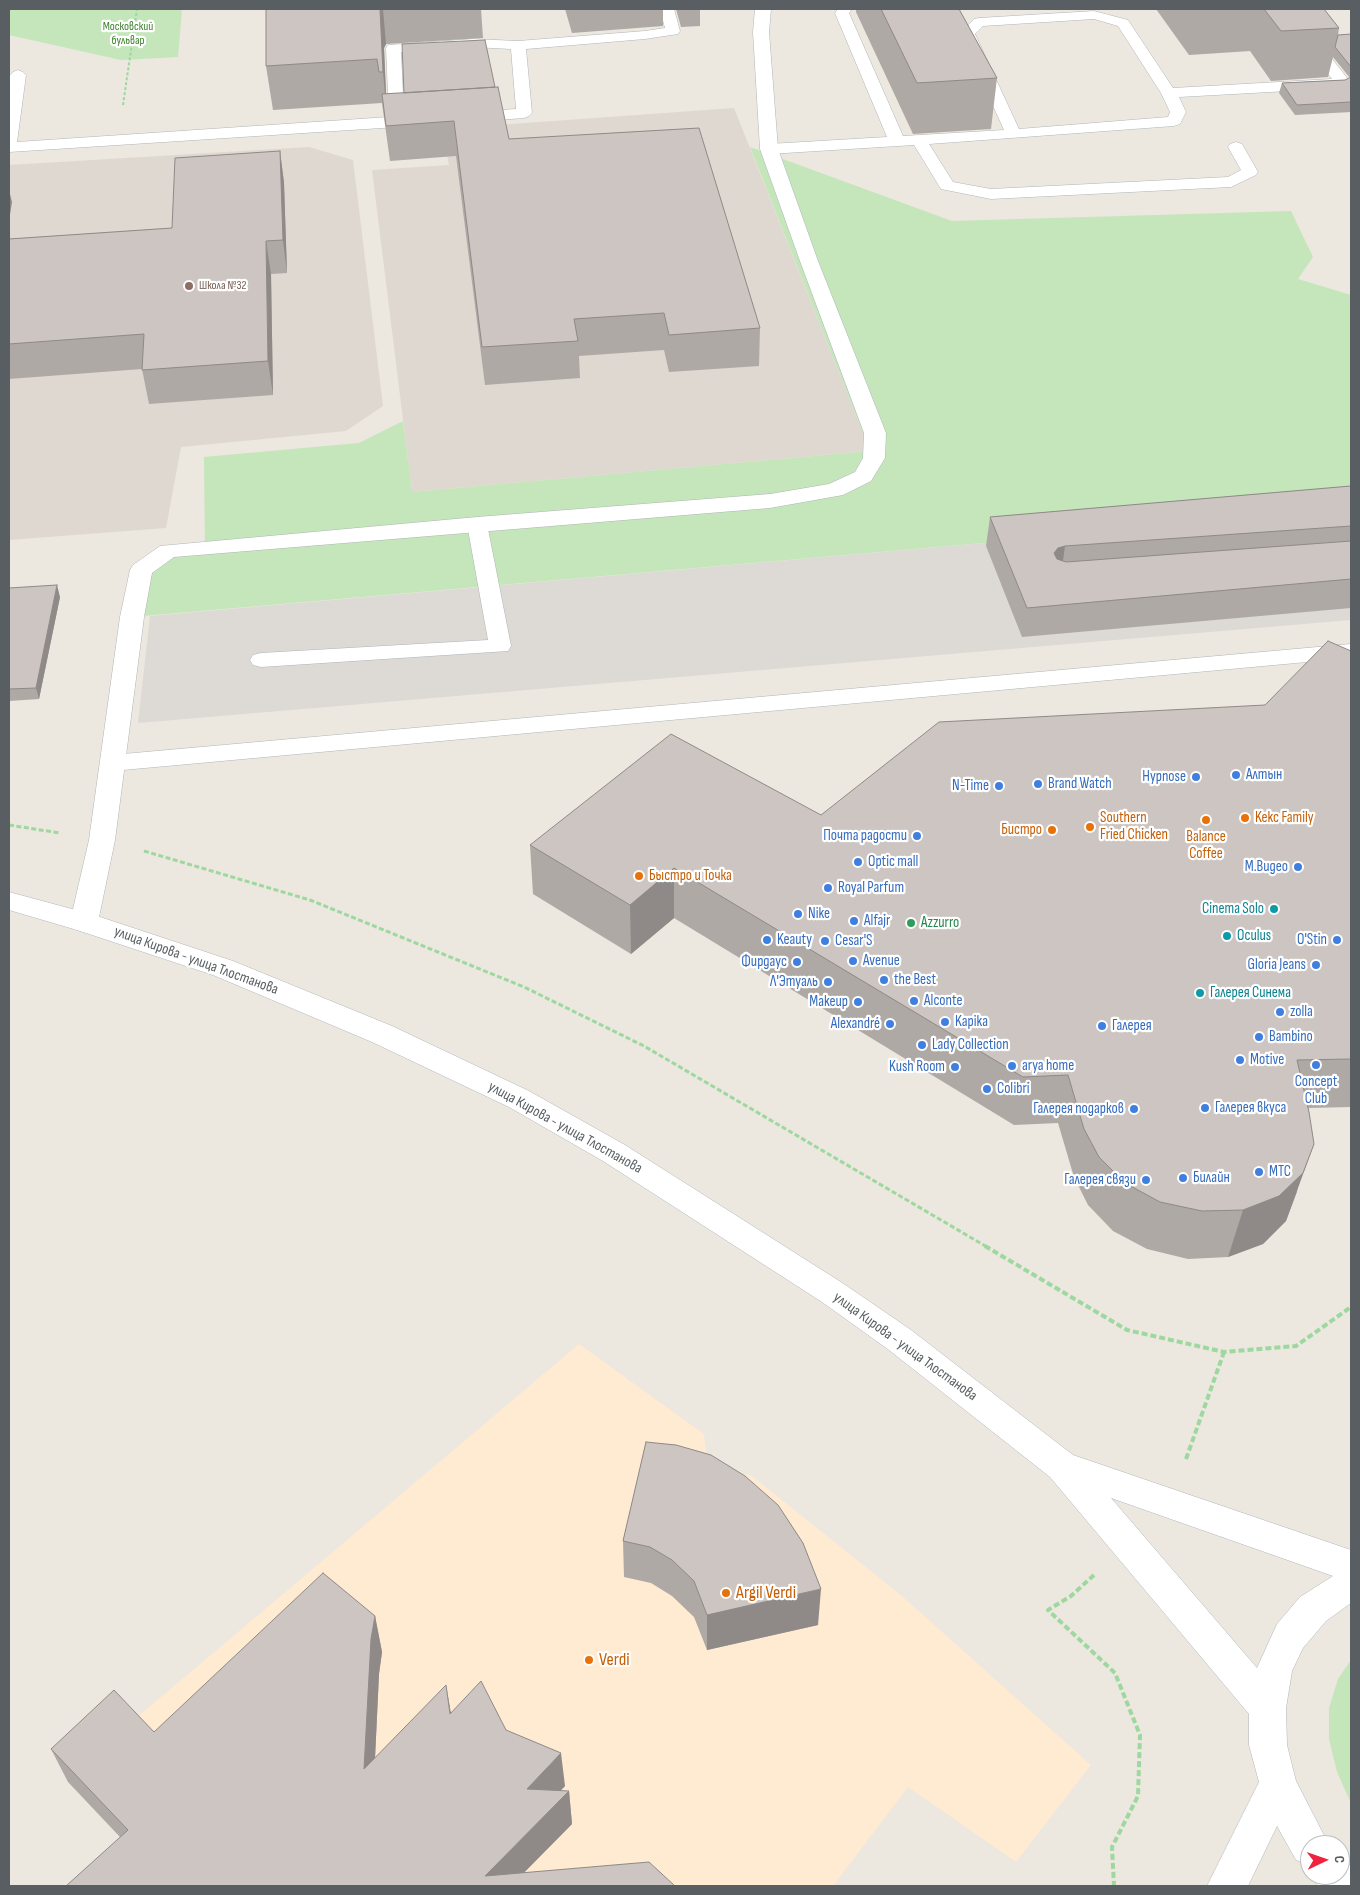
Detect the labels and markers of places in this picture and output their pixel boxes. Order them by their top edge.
place label: Школа №32 [199,279,247,293]
marker: Школа №32 [183,280,195,292]
place label: Алтын [1246,766,1282,784]
place label: Hypnose [1142,768,1186,786]
marker: Алтын [1230,769,1242,781]
marker: Hypnose [1190,771,1202,783]
place label: Brand Watch [1048,775,1112,793]
place label: N-Time [952,777,989,795]
marker: Brand Watch [1032,778,1044,790]
marker: N-Time [993,780,1005,792]
place label: Southern Fried Chicken [1100,809,1168,844]
place label: Kekc Family [1255,809,1314,827]
marker: Kekc Family [1239,812,1251,824]
marker: Balance Coffee [1200,814,1212,826]
place label: Бистро [1001,821,1042,839]
marker: Southern Fried Chicken [1084,821,1096,833]
marker: Бистро [1046,824,1058,836]
place label: Почта радости [823,827,907,845]
place label: Balance Coffee [1186,828,1226,863]
marker: Почта радости [911,830,923,842]
place label: Optic mall [868,853,918,871]
marker: Optic mall [852,856,864,868]
place label: М.Видео [1245,858,1288,876]
marker: М.Видео [1292,861,1304,873]
place label: Быстро и Точка [649,867,732,885]
marker: Быстро и Точка [633,870,645,882]
place label: Royal Parfum [838,879,904,897]
marker: Royal Parfum [822,882,834,894]
place label: Cinema Solo [1202,900,1264,918]
marker: Cinema Solo [1268,903,1280,915]
place label: Nike [808,905,830,923]
marker: Nike [792,908,804,920]
place label: Alfajr [864,912,890,930]
place label: Azzurro [921,914,959,932]
marker: Alfajr [848,915,860,927]
marker: Azzurro [905,917,917,929]
place label: Oculus [1237,927,1271,945]
marker: Oculus [1221,930,1233,942]
place label: Keauty [777,931,812,949]
place label: O'Stin [1297,931,1327,949]
place label: Cesar'S [835,932,872,950]
marker: Keauty [761,934,773,946]
marker: O'Stin [1331,934,1343,946]
marker: Cesar'S [819,935,831,947]
place label: Avenue [863,952,900,970]
place label: Фирдаус [741,953,787,971]
marker: Avenue [847,955,859,967]
marker: Фирдаус [791,956,803,968]
place label: Gloria Jeans [1248,956,1306,974]
marker: Gloria Jeans [1310,959,1322,971]
place label: the Best [894,971,936,989]
place label: Л'Этуаль [770,973,818,991]
marker: the Best [878,974,890,986]
marker: Л'Этуаль [822,976,834,988]
place label: Галерея Синема [1210,984,1291,1002]
marker: Галерея Синема [1194,987,1206,999]
place label: Alconte [924,992,963,1010]
place label: Makeup [809,993,848,1011]
marker: Alconte [908,995,920,1007]
marker: Makeup [852,996,864,1008]
place label: zolla [1290,1003,1313,1021]
marker: zolla [1274,1006,1286,1018]
place label: Kapika [955,1013,988,1031]
place label: Alexandré [831,1015,880,1033]
marker: Kapika [939,1016,951,1028]
place label: Галерея [1112,1017,1152,1035]
marker: Alexandré [884,1018,896,1030]
marker: Галерея [1096,1020,1108,1032]
place label: Bambino [1269,1028,1313,1046]
marker: Bambino [1253,1031,1265,1043]
place label: Lady Collection [932,1036,1009,1054]
marker: Lady Collection [916,1039,928,1051]
place label: Motive [1250,1051,1284,1069]
marker: Motive [1234,1054,1246,1066]
place label: arya home [1022,1057,1074,1075]
place label: Kush Room [889,1058,945,1076]
marker: Concept Club [1310,1059,1322,1071]
marker: arya home [1006,1060,1018,1072]
marker: Kush Room [949,1061,961,1073]
place label: Concept Club [1295,1073,1337,1108]
place label: Colibri [997,1080,1030,1098]
marker: Colibri [981,1083,993,1095]
place label: Галерея вкуса [1215,1099,1286,1117]
place label: Галерея подарков [1033,1100,1124,1118]
marker: Галерея вкуса [1199,1102,1211,1114]
marker: Галерея подарков [1128,1103,1140,1115]
place label: МТС [1269,1163,1291,1181]
marker: МТС [1253,1166,1265,1178]
place label: Билайн [1193,1169,1230,1187]
place label: Галерея связи [1064,1171,1136,1189]
marker: Билайн [1177,1172,1189,1184]
marker: Галерея связи [1140,1174,1152,1186]
place label: Argil Verdi [736,1582,796,1604]
marker: Argil Verdi [720,1587,732,1599]
place label: Verdi [599,1649,630,1671]
marker: Verdi [583,1654,595,1666]

